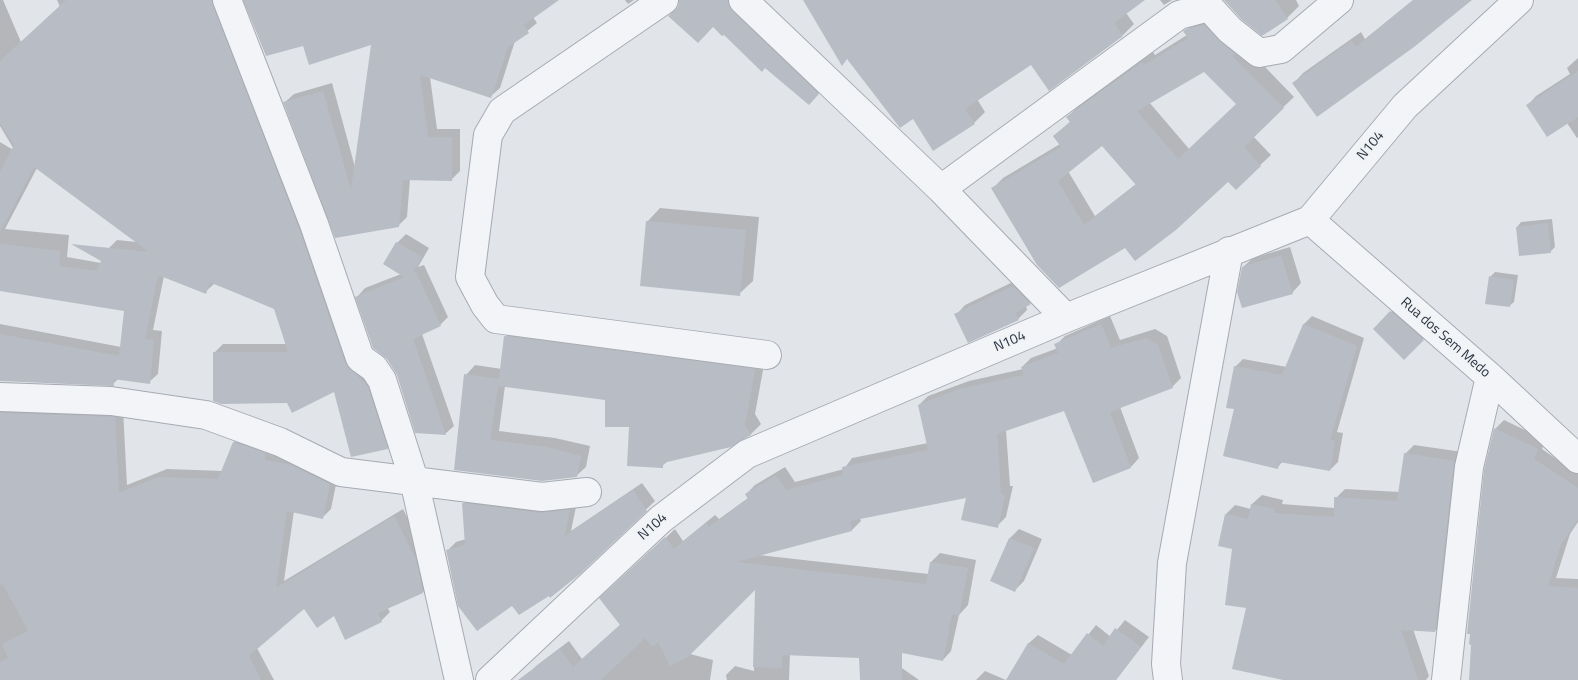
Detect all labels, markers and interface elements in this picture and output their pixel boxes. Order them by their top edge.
street label: N104 [1354,128,1388,164]
street label: Rua dos Sem Medo [1397,294,1493,382]
street label: N104 [992,328,1028,356]
street label: N104 [635,510,671,544]

